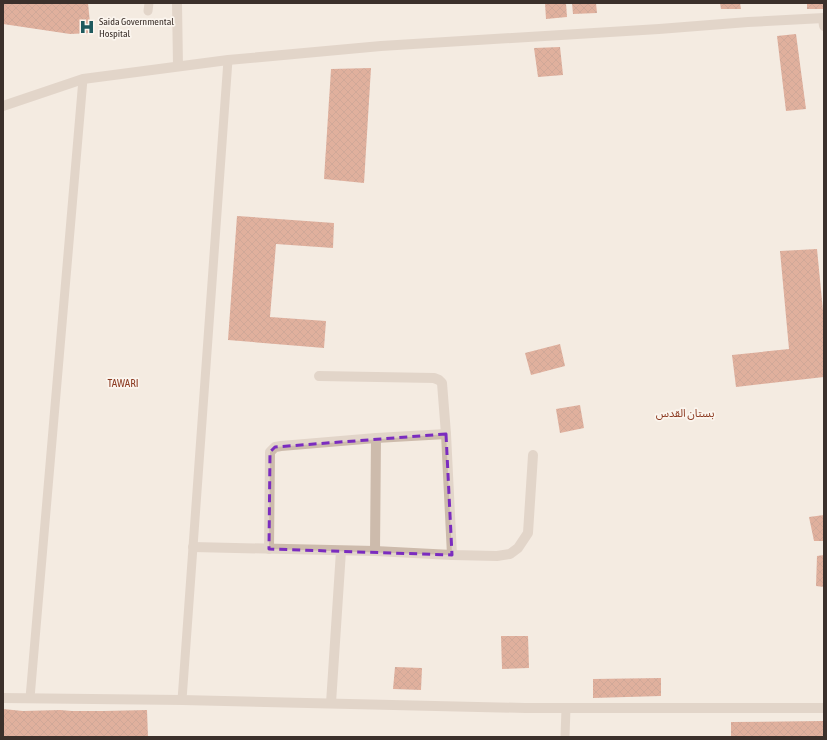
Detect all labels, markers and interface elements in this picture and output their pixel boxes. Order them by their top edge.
place label: Saida Governmental Hospital [99,16,174,39]
hospital icon: Saida Governmental Hospital [78,18,96,36]
district label: TAWARI [107,377,139,389]
district label: بستان القدس [656,407,714,420]

